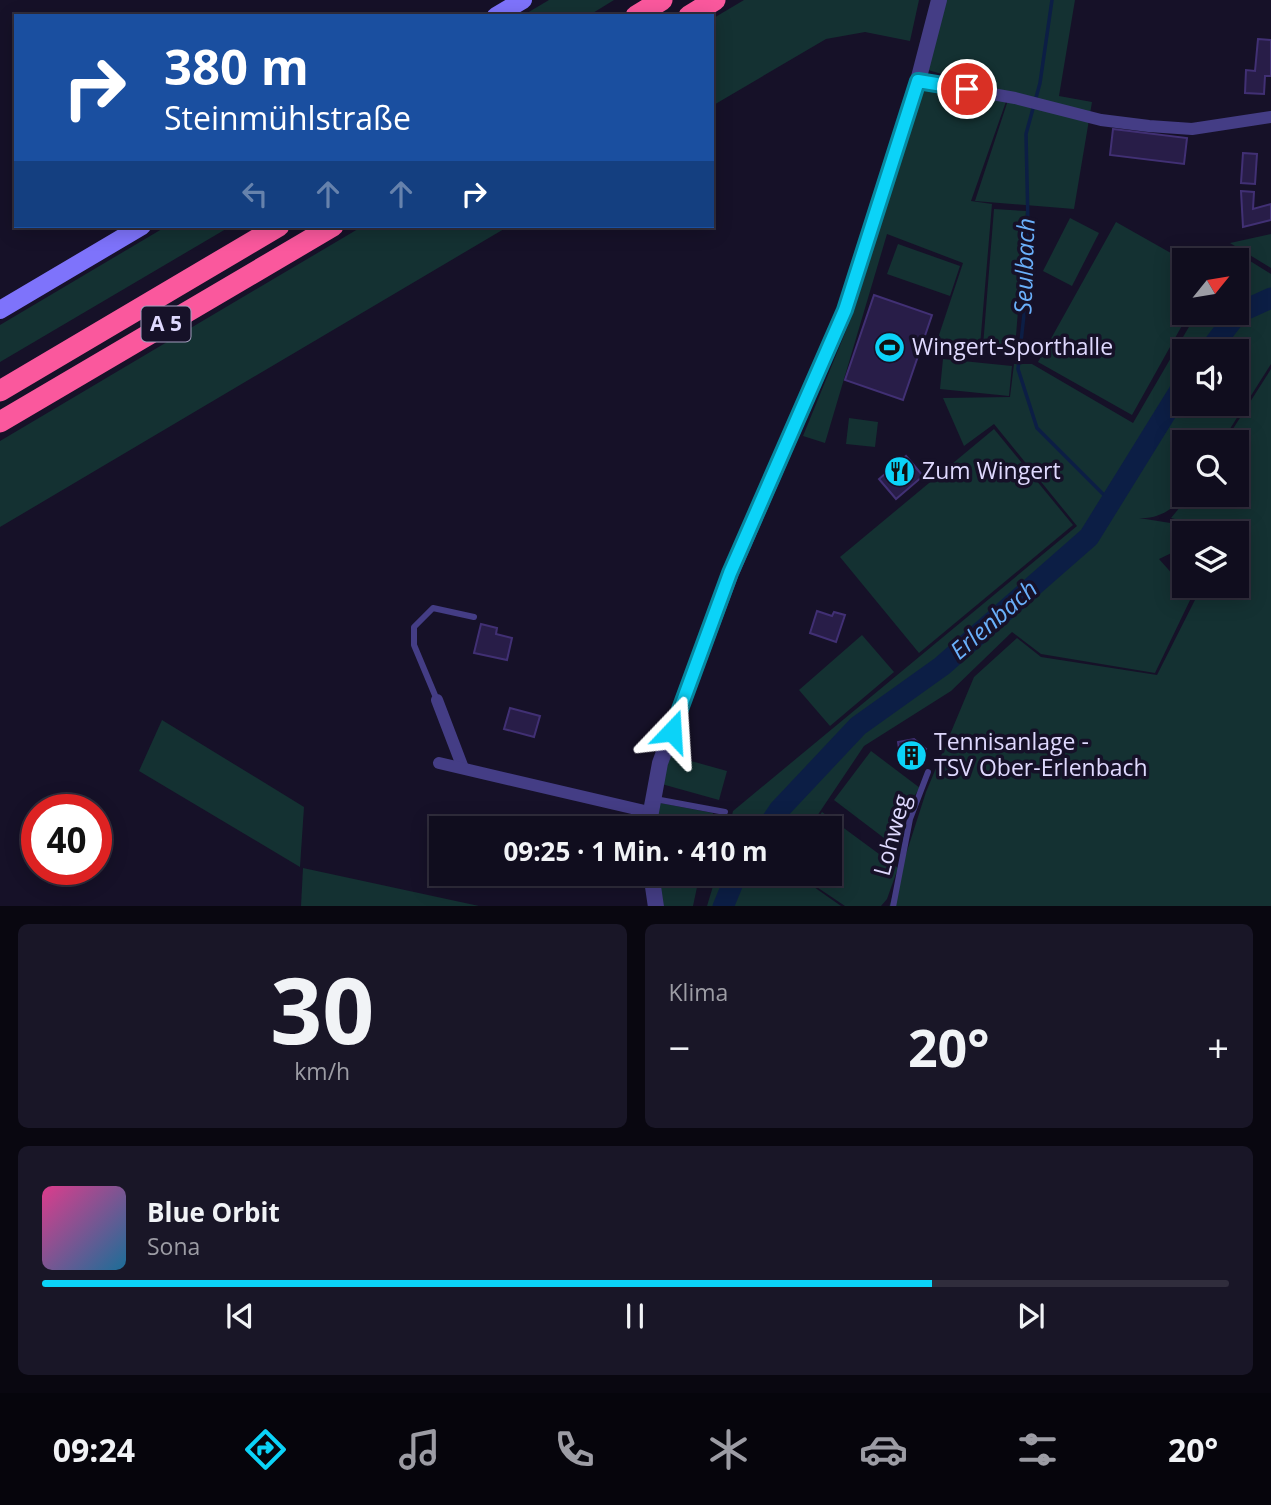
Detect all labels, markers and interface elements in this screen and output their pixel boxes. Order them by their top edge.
text: 380 m [164,33,309,99]
icon: right [49,42,140,133]
pin [937,59,997,119]
icon: arrive [948,70,986,108]
text: Steinmühlstraße [164,96,411,139]
icon: left [236,175,274,213]
icon: ahead [309,175,347,213]
icon: ahead [382,175,420,213]
icon: right [455,175,493,213]
water label: Seulbach [1005,217,1042,315]
north arrow [1172,248,1250,326]
map controls [1172,248,1249,598]
road number: A 5 [142,306,190,342]
sports icon: Wingert-Sporthalle [872,330,906,364]
place label: Wingert-Sporthalle [912,330,1113,362]
button: sound [1172,339,1249,416]
button: search [1172,430,1249,507]
restaurant icon: Zum Wingert [882,454,916,488]
place label: Zum Wingert [922,454,1061,486]
button: layers [1172,521,1249,598]
water label: Erlenbach [942,572,1044,666]
position arrow [635,694,709,768]
place label: Tennisanlage - TSV Ober-Erlenbach [934,725,1148,783]
building icon: Tennisanlage - TSV Ober-Erlenbach [894,738,928,772]
street label: Lohweg [865,790,917,879]
speed limit sign: 40 [21,794,112,885]
text: 09:25 · 1 Min. · 410 m [503,833,768,869]
text: 30 [270,947,374,1071]
text: Klima [669,976,728,1008]
text: 20° [908,1011,990,1082]
text: − [669,1021,690,1073]
text: + [1207,1021,1229,1073]
text: km/h [294,1055,350,1087]
text: Blue Orbit [147,1194,280,1230]
text: Sona [147,1230,200,1262]
icon: previous [221,1297,259,1335]
icon: pause [616,1297,654,1335]
icon: next [1012,1297,1050,1335]
icon: directions [241,1425,290,1474]
icon: music [395,1425,444,1474]
icon: phone [550,1425,599,1474]
icon: climate [704,1425,753,1474]
icon: car [859,1425,908,1474]
icon: filters [1013,1425,1062,1474]
text: 09:24 [53,1428,135,1471]
text: 20° [1168,1428,1218,1471]

